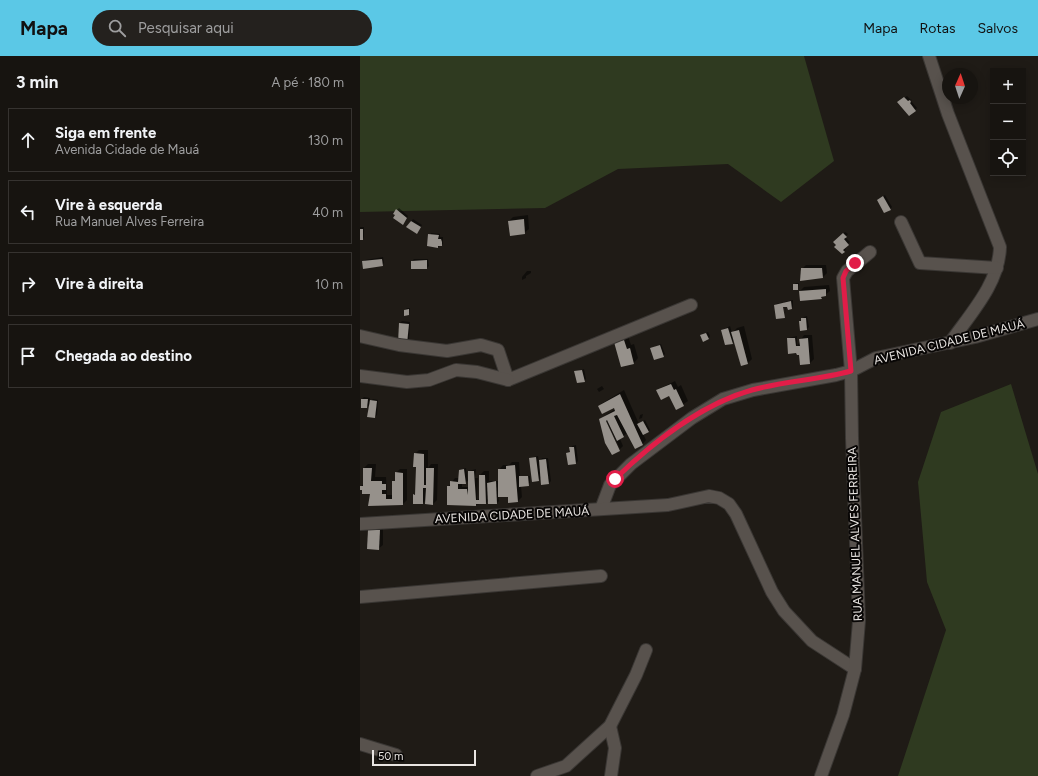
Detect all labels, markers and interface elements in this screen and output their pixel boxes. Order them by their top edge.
search box [92,10,372,46]
text: Mapa [20,17,68,40]
icon: search [106,17,128,39]
text: Pesquisar aqui [138,19,234,37]
text: Mapa [863,20,898,37]
text: Rotas [920,20,955,37]
text: Salvos [977,20,1018,37]
north arrow [942,68,978,104]
map controls [990,68,1026,176]
button: + [990,68,1026,104]
text: 3 min [16,72,58,92]
text: A pé · 180 m [272,75,344,90]
button: − [990,104,1026,140]
text: Siga em frente [55,124,156,142]
icon: ahead [17,129,39,151]
text: 130 m [308,133,343,148]
button: locate [990,140,1026,176]
text: Avenida Cidade de Mauá [55,142,199,157]
text: Vire à esquerda [55,196,162,214]
icon: left [17,201,39,223]
text: 40 m [312,205,343,220]
text: Rua Manuel Alves Ferreira [55,214,204,229]
route end [846,254,864,272]
icon: right [17,273,39,295]
text: Vire à direita [55,275,144,293]
text: 10 m [315,277,343,292]
street label: AVENIDA CIDADE DE MAUÁ [872,316,1026,368]
icon: arrive [17,345,39,367]
text: Chegada ao destino [55,347,192,365]
street label: RUA MANUEL ALVES FERREIRA [845,447,865,621]
route start [606,470,624,488]
street label: AVENIDA CIDADE DE MAUÁ [434,504,590,526]
scale bar [372,748,476,767]
text: 50 m [378,750,403,763]

